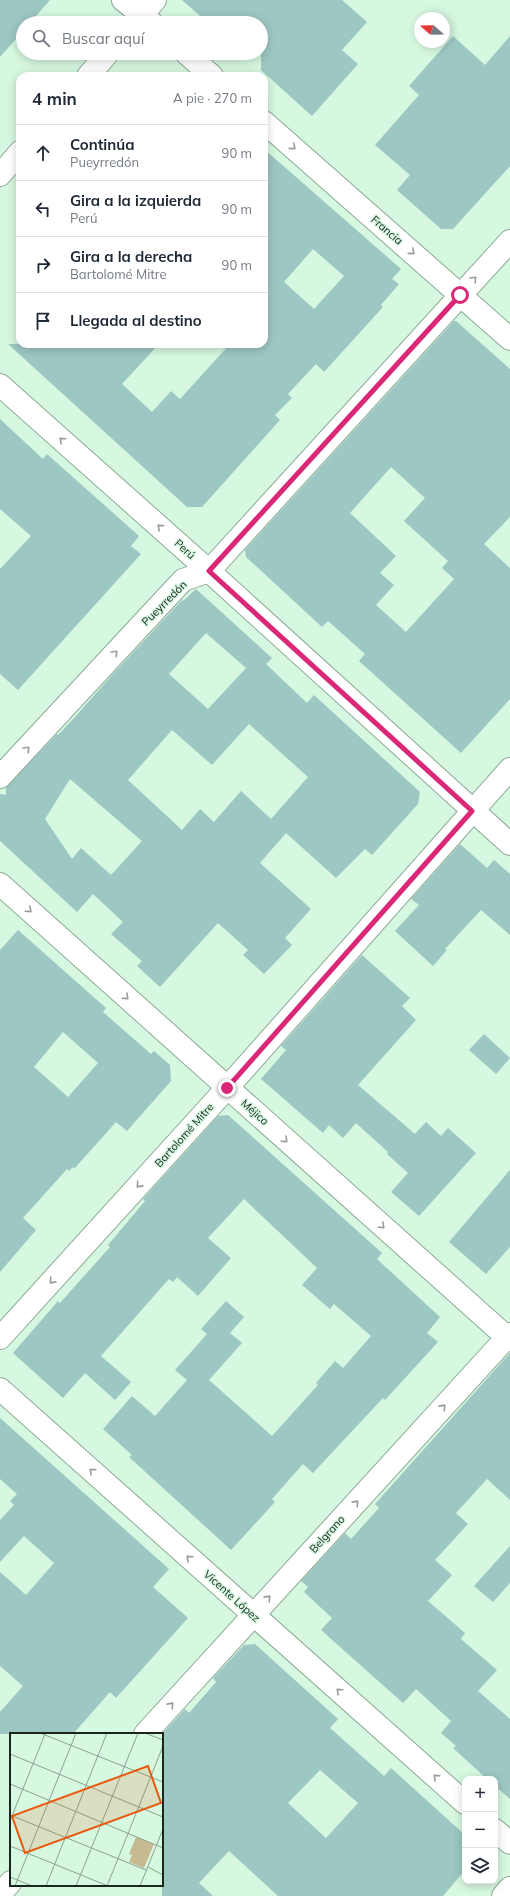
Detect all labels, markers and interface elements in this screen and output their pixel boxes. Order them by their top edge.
north arrow [414,12,450,48]
search box [16,16,268,60]
icon: search [30,27,52,49]
text: Buscar aquí [62,29,144,48]
text: 4 min [32,88,77,109]
text: A pie · 270 m [173,90,252,106]
text: Continúa [70,135,135,154]
icon: ahead [32,142,54,164]
one-way arrow [288,143,296,150]
text: 90 m [222,145,252,161]
text: Pueyrredón [70,154,139,170]
text: Gira a la izquierda [70,191,201,210]
icon: left [32,198,54,220]
text: 90 m [222,201,252,217]
text: Perú [70,210,97,226]
street label: Francia [368,212,406,248]
text: Gira a la derecha [70,247,192,266]
one-way arrow [407,247,414,254]
icon: right [32,254,54,276]
text: 90 m [222,257,252,273]
text: Bartolomé Mitre [70,266,167,282]
one-way arrow [470,276,477,284]
route start [451,286,469,304]
icon: arrive [32,310,54,332]
text: Llegada al destino [70,311,202,330]
one-way arrow [60,438,67,445]
one-way arrow [157,524,164,531]
street label: Perú [172,536,198,562]
street label: Pueyrredón [138,577,190,629]
one-way arrow [110,651,117,658]
one-way arrow [22,746,29,754]
one-way arrow [24,906,32,913]
one-way arrow [121,992,129,1000]
route end [218,1079,236,1097]
street label: Méjico [238,1096,272,1128]
street label: Bartolomé Mitre [151,1100,217,1170]
one-way arrow [281,1135,288,1142]
one-way arrow [137,1180,144,1188]
one-way arrow [378,1222,385,1229]
one-way arrow [49,1276,57,1284]
one-way arrow [439,1404,446,1412]
one-way arrow [90,1469,97,1476]
one-way arrow [351,1500,358,1507]
street label: Belgrano [306,1512,348,1556]
one-way arrow [186,1555,194,1563]
street label: Vicente López [201,1567,263,1625]
one-way arrow [263,1596,270,1603]
one-way arrow [336,1689,343,1696]
one-way arrow [166,1702,174,1710]
inset map [10,1733,163,1886]
one-way arrow [433,1775,441,1782]
map controls [462,1776,498,1884]
button: + [462,1776,498,1812]
button: − [462,1812,498,1848]
button: layers [462,1848,498,1884]

